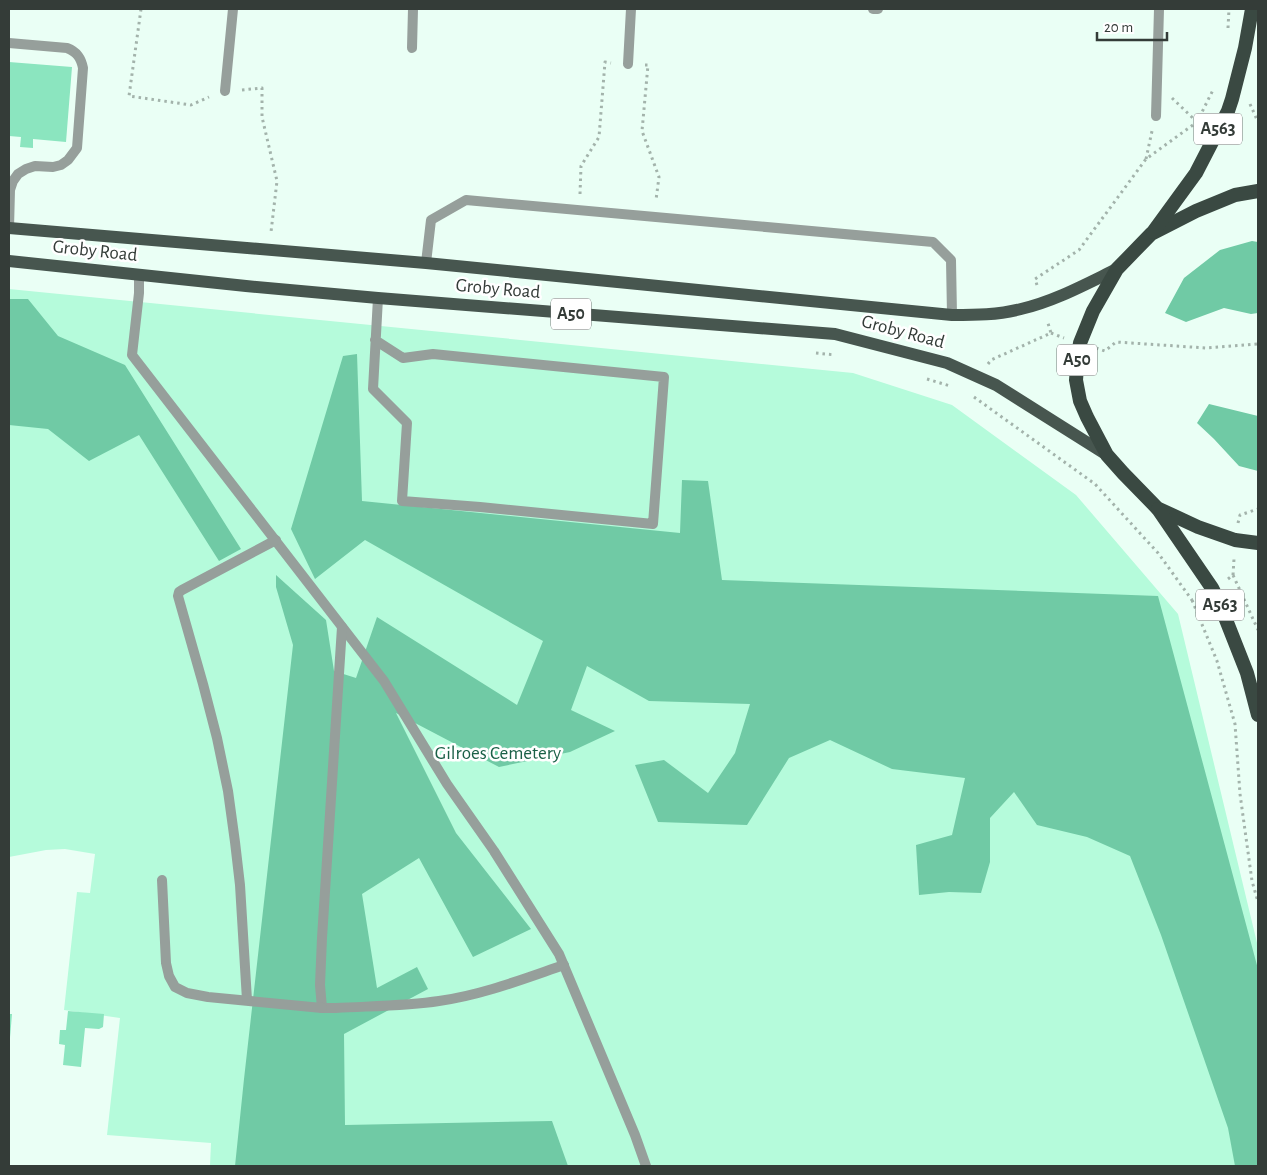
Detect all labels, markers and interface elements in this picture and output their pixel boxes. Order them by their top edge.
scale bar [1097,10,1167,42]
text: 20 m [1104,20,1133,35]
road number: A563 [1194,114,1242,144]
street label: Groby Road [52,237,138,265]
street label: Groby Road [455,276,541,302]
road number: A50 [551,298,591,329]
street label: Groby Road [859,312,947,352]
road number: A50 [1057,344,1097,376]
road number: A563 [1196,590,1244,620]
park label: Gilroes Cemetery [435,744,561,763]

